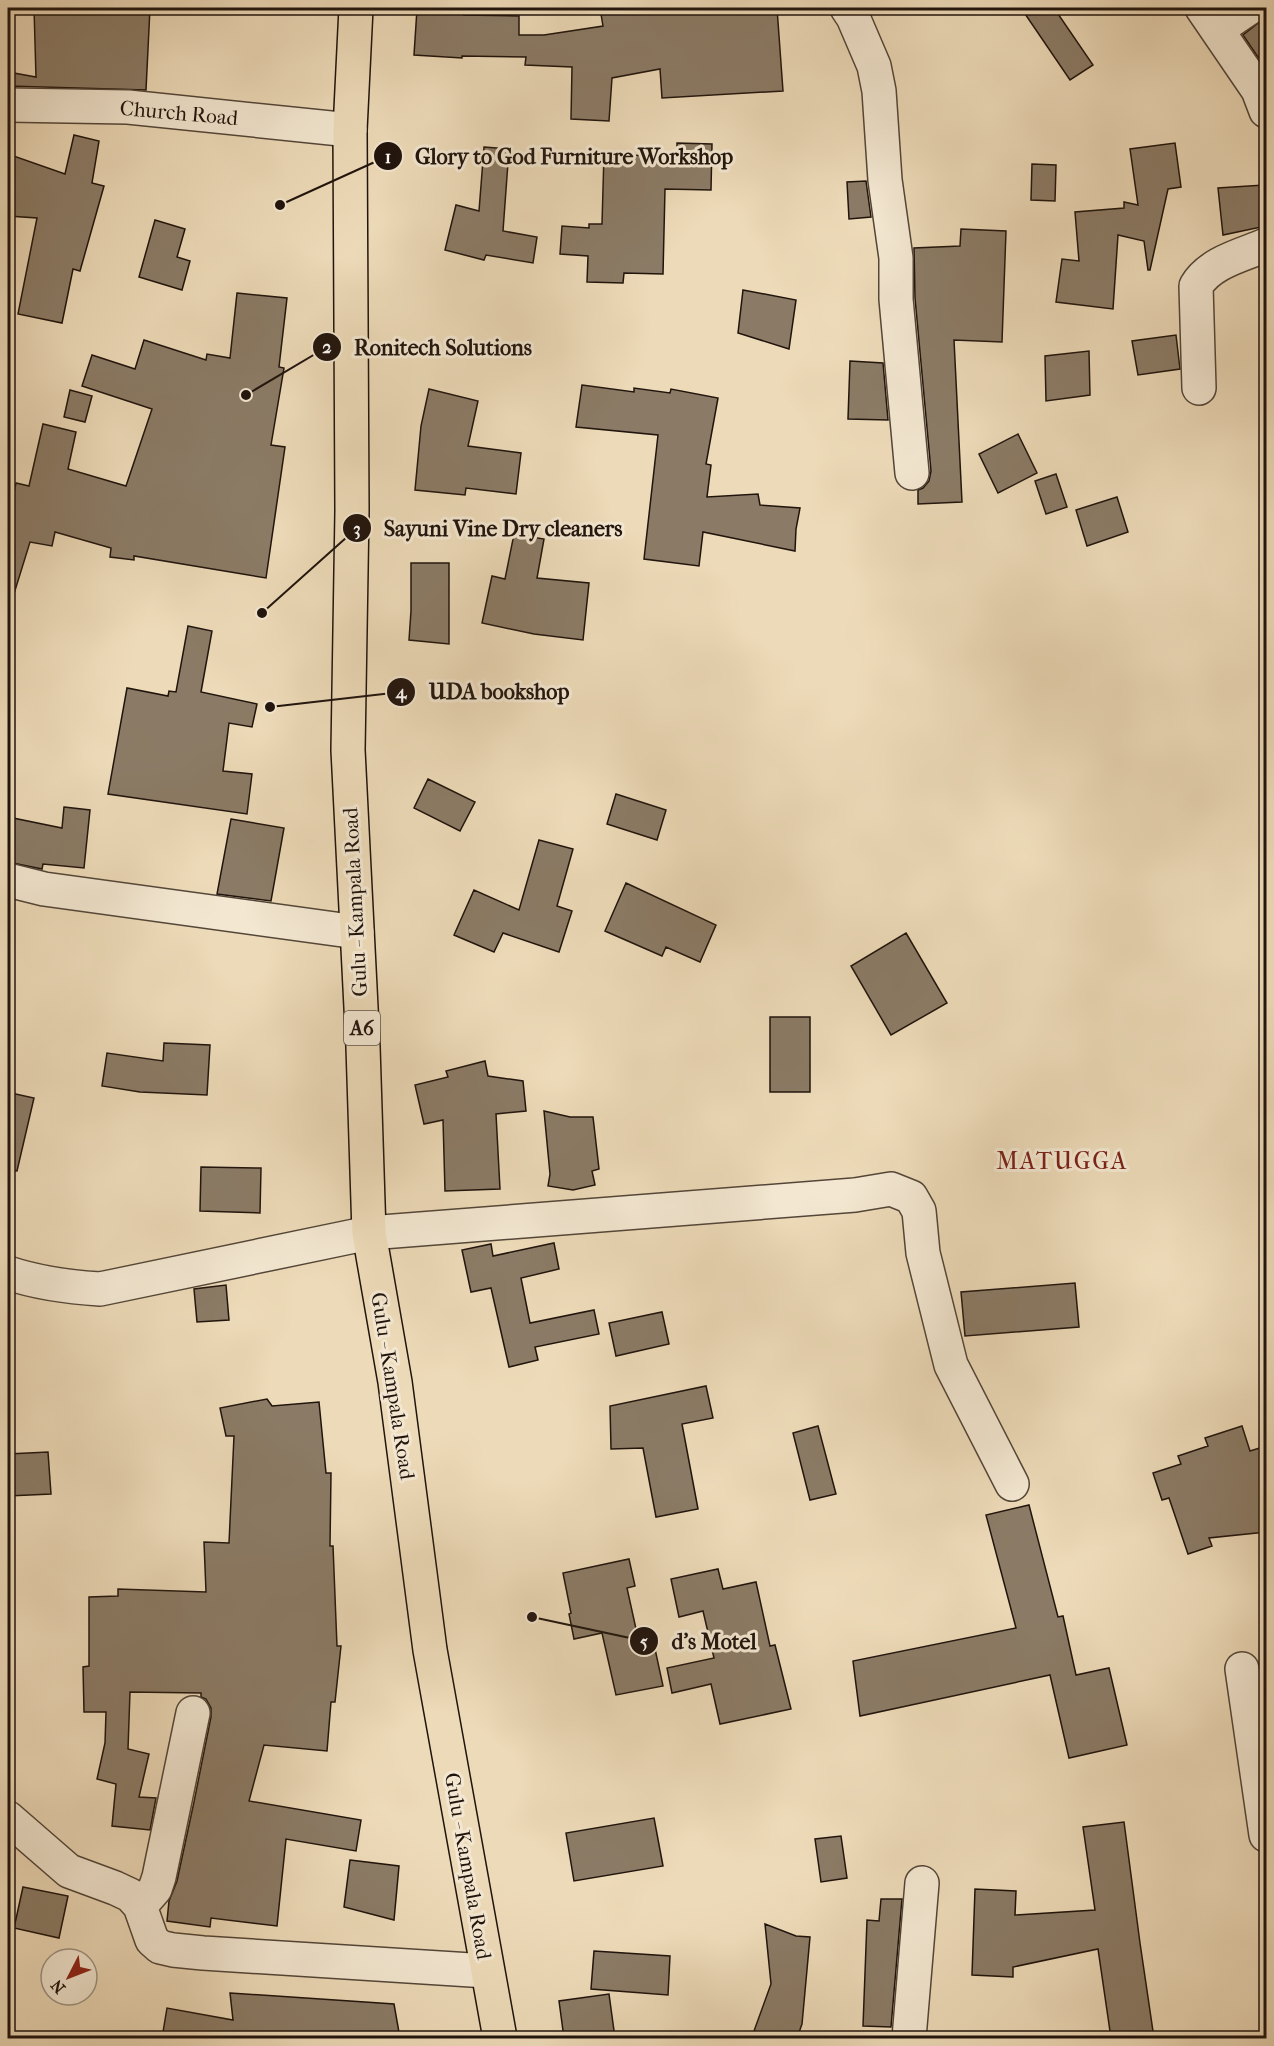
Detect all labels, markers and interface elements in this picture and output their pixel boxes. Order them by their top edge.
street label: Church Road [119,96,240,130]
callout: Glory to God Furniture Workshop [373,136,745,176]
text: Glory to God Furniture Workshop [415,144,733,170]
text: 1 [385,147,391,168]
callout: Ronitech Solutions [312,327,544,367]
text: Ronitech Solutions [354,335,532,361]
text: 2 [322,337,332,358]
callout: Sayuni Vine Dry cleaners [342,508,635,548]
text: Sayuni Vine Dry cleaners [384,516,622,542]
text: 3 [353,519,361,540]
callout: UDA bookshop [386,672,581,712]
text: UDA bookshop [428,679,569,705]
text: 4 [395,682,408,703]
street label: Gulu - Kampala Road [338,806,372,997]
road number: A6 [344,1011,380,1045]
district label: MATUGGA [996,1147,1128,1175]
street label: Gulu - Kampala Road [366,1291,420,1482]
callout: d's Motel [629,1621,768,1661]
text: d's Motel [671,1629,757,1655]
text: 5 [640,1632,648,1653]
street label: Gulu - Kampala Road [440,1771,496,1962]
north arrow [39,1947,99,2007]
text: N [47,1975,69,1998]

